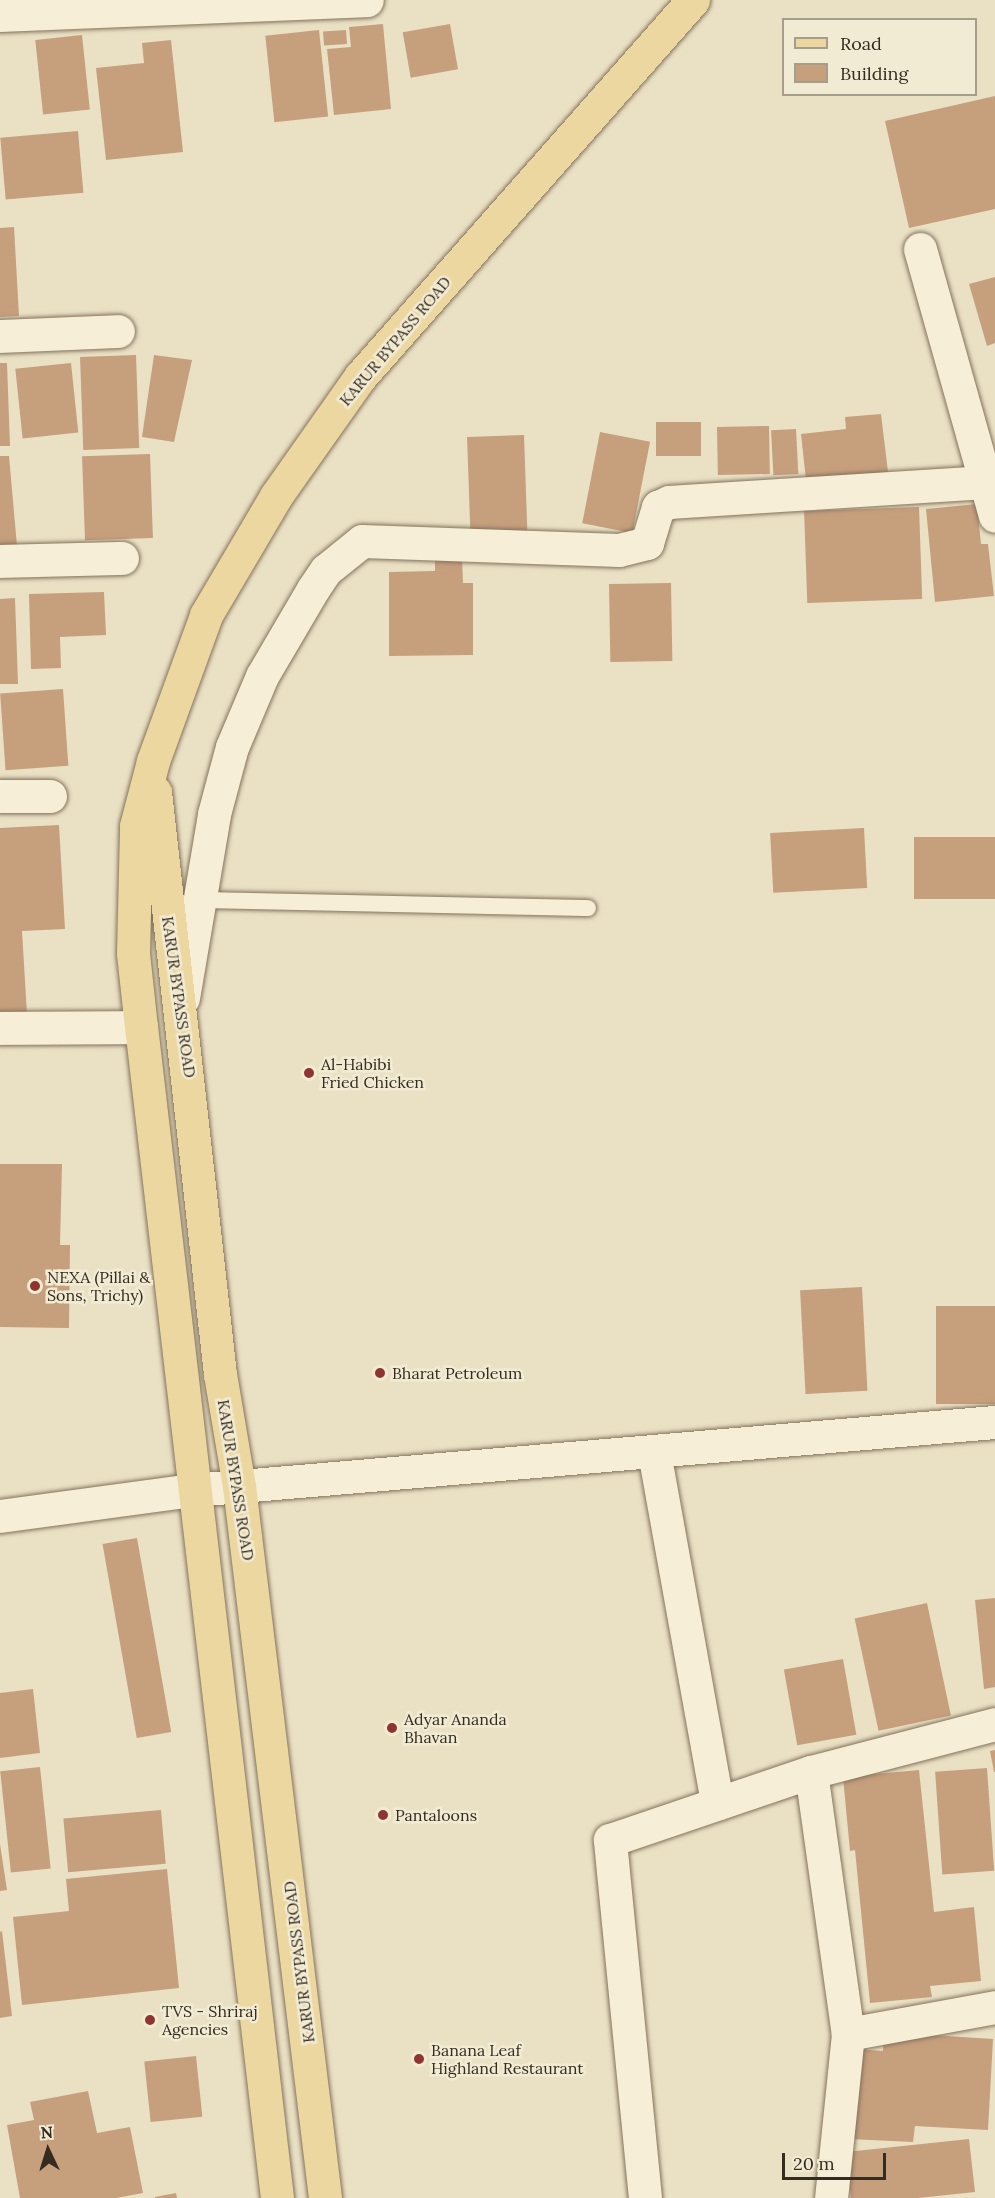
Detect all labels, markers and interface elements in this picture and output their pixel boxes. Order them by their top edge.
legend [782,18,977,96]
text: Road [840,32,882,55]
text: Building [840,62,908,85]
street label: KARUR BYPASS ROAD [335,272,455,410]
street label: KARUR BYPASS ROAD [158,915,200,1079]
place label: Al-Habibi Fried Chicken [321,1054,424,1092]
marker: Al-Habibi Fried Chicken [302,1066,316,1080]
place label: NEXA (Pillai & Sons, Trichy) [47,1267,150,1305]
marker: NEXA (Pillai & Sons, Trichy) [28,1279,42,1293]
place label: Bharat Petroleum [392,1363,522,1383]
marker: Bharat Petroleum [373,1366,387,1380]
street label: KARUR BYPASS ROAD [214,1398,258,1562]
place label: Adyar Ananda Bhavan [404,1709,507,1747]
marker: Adyar Ananda Bhavan [385,1721,399,1735]
place label: Pantaloons [395,1805,477,1825]
marker: Pantaloons [376,1808,390,1822]
street label: KARUR BYPASS ROAD [280,1880,318,2044]
place label: TVS - Shriraj Agencies [162,2001,258,2039]
marker: TVS - Shriraj Agencies [143,2013,157,2027]
place label: Banana Leaf Highland Restaurant [431,2040,584,2078]
marker: Banana Leaf Highland Restaurant [412,2052,426,2066]
north arrow [18,2120,78,2180]
text: N [40,2122,54,2142]
scale bar [785,2141,888,2179]
text: 20 m [793,2152,835,2175]

